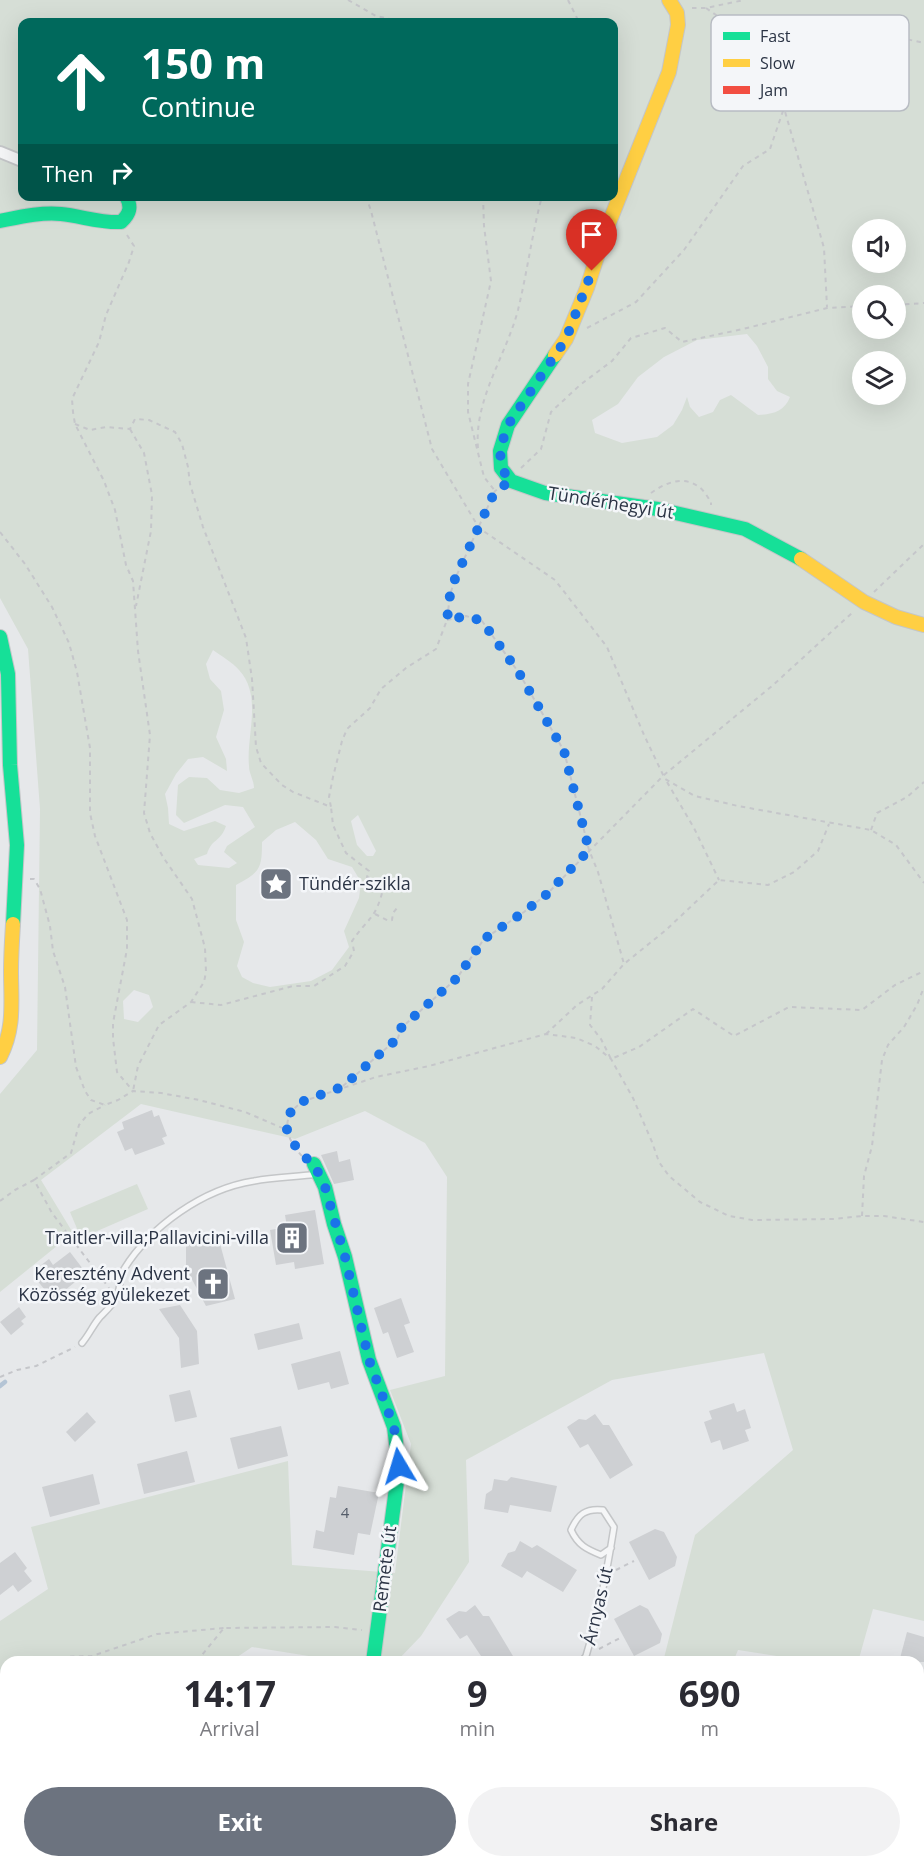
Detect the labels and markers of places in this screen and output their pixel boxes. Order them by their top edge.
pin [566,209,617,271]
place icon: Tündér-szikla [258,866,294,902]
place label: Tündér-szikla [299,871,411,895]
building icon: Traitler-villa;Pallavicini-villa [274,1220,310,1256]
place label: Traitler-villa;Pallavicini-villa [45,1225,269,1249]
place label: Keresztény Advent Közösség gyülekezet [18,1261,190,1306]
church icon: Keresztény Advent Közösség gyülekezet [195,1266,231,1302]

